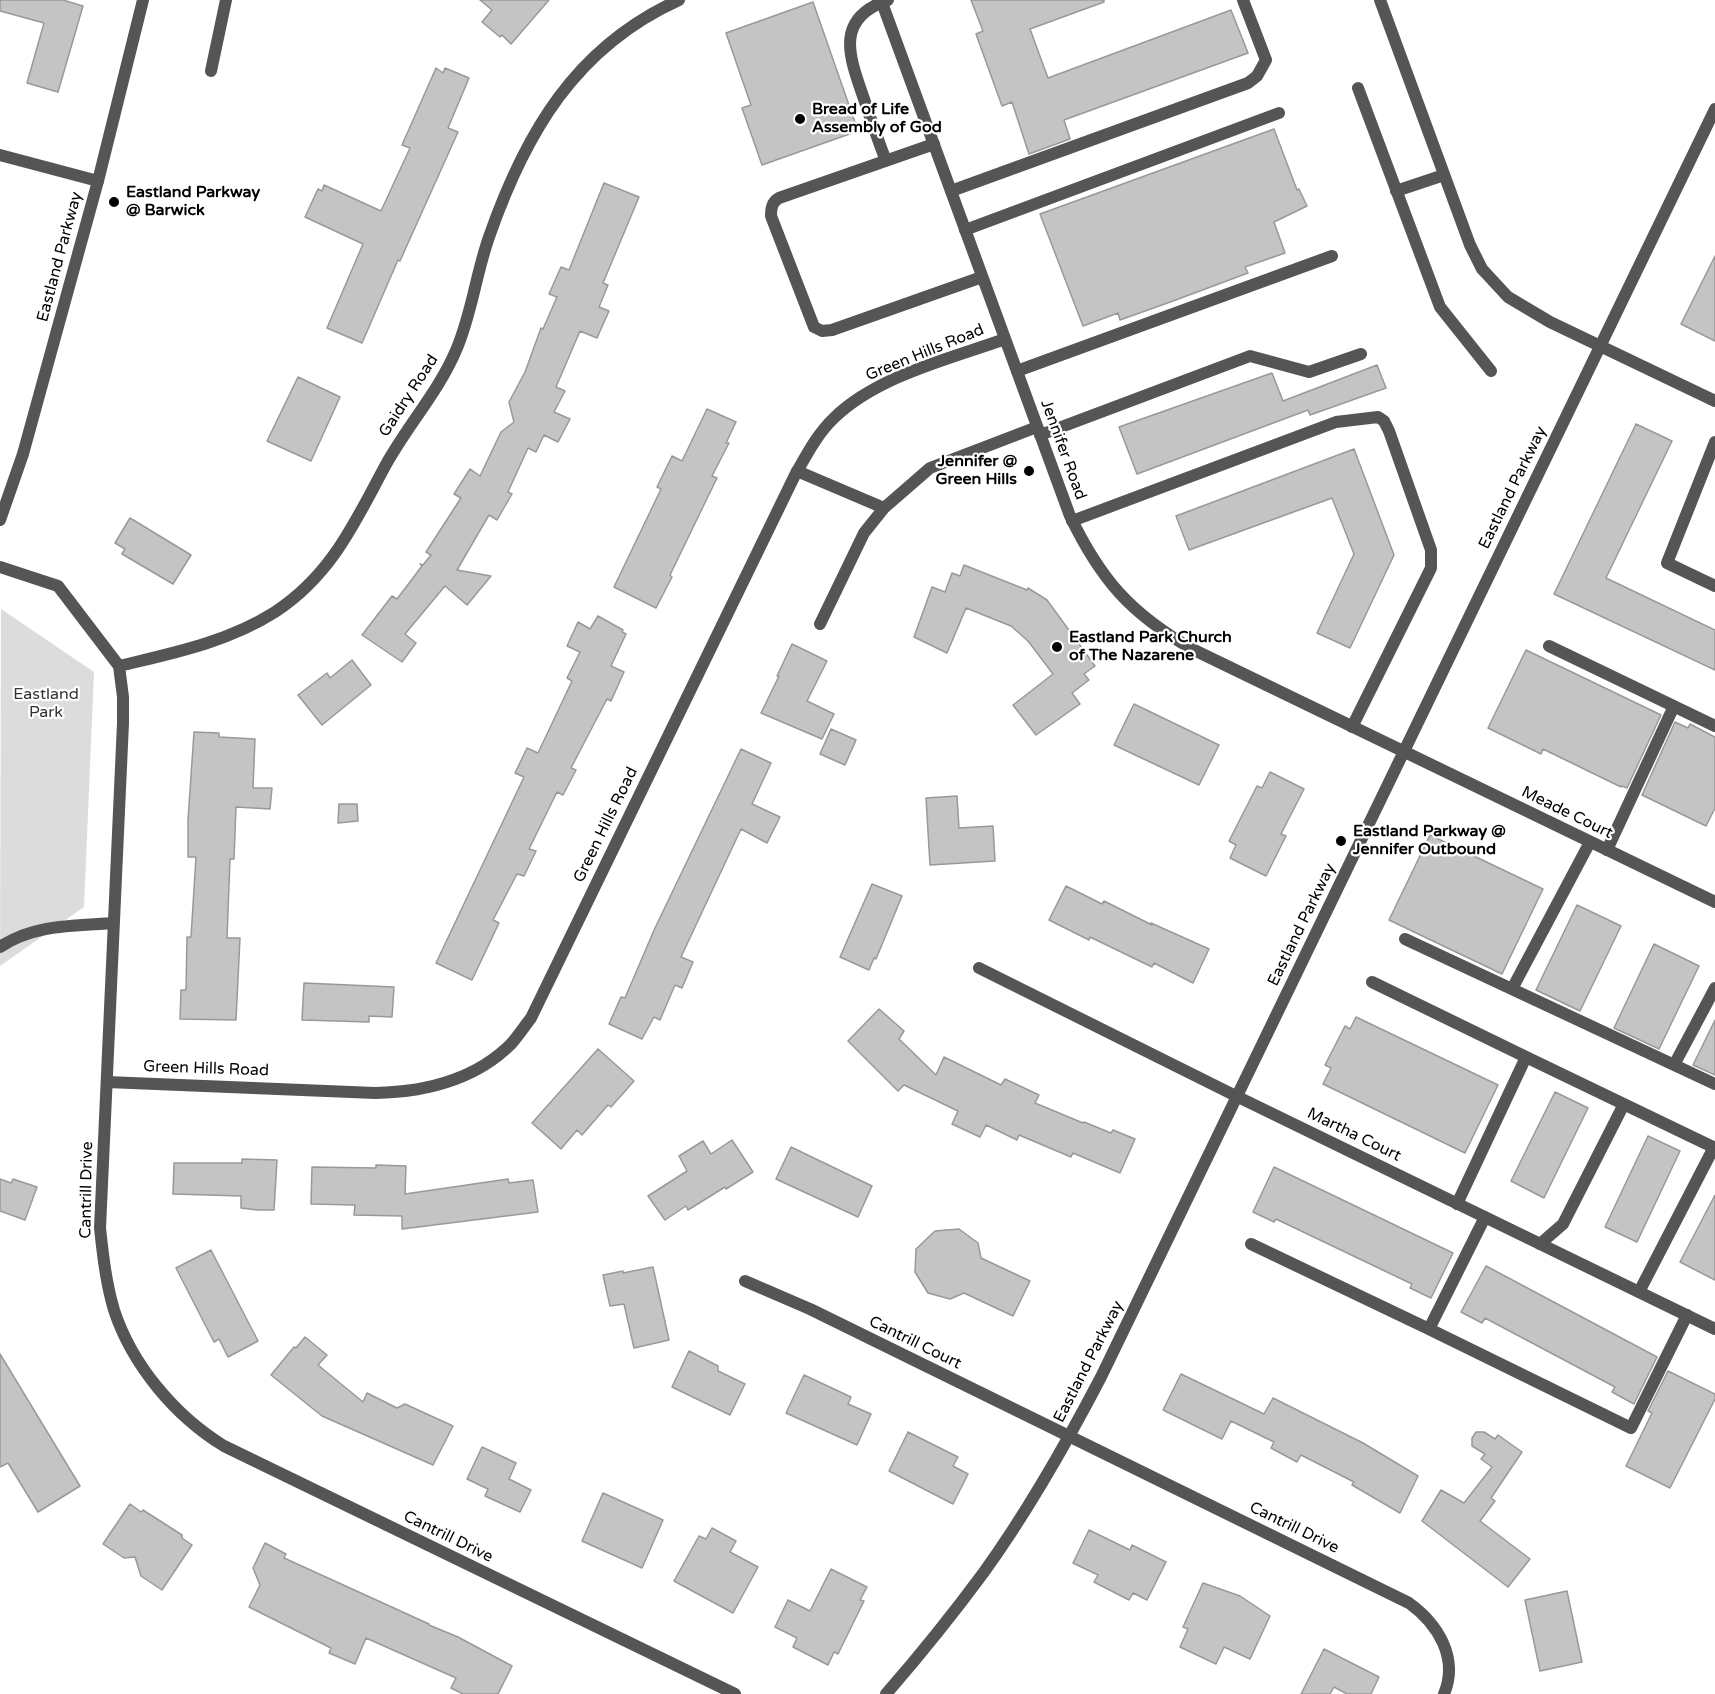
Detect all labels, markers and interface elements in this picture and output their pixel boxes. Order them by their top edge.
place label: Bread of Life Assembly of God [812,100,942,138]
marker: Bread of Life Assembly of God [793,112,807,126]
place label: Eastland Parkway @ Barwick [126,183,260,221]
street label: Eastland Parkway [33,190,87,324]
marker: Eastland Parkway @ Barwick [107,195,121,209]
street label: Green Hills Road [863,321,987,385]
street label: Gaidry Road [375,351,443,441]
street label: Jennifer Road [1036,397,1090,503]
street label: Eastland Parkway [1475,424,1551,552]
place label: Jennifer @ Green Hills [935,452,1017,490]
marker: Jennifer @ Green Hills [1022,464,1036,478]
place label: Eastland Park Church of The Nazarene [1069,628,1232,666]
marker: Eastland Park Church of The Nazarene [1050,640,1064,654]
park label: Eastland Park [13,685,79,723]
street label: Green Hills Road [570,764,642,886]
street label: Meade Court [1518,783,1616,843]
place label: Eastland Parkway @ Jennifer Outbound [1353,822,1506,860]
marker: Eastland Parkway @ Jennifer Outbound [1334,834,1348,848]
street label: Eastland Parkway [1264,861,1340,989]
street label: Green Hills Road [143,1057,269,1081]
street label: Martha Court [1304,1104,1404,1166]
street label: Cantrill Drive [77,1141,97,1239]
street label: Eastland Parkway [1050,1298,1128,1426]
street label: Cantrill Court [866,1312,964,1374]
street label: Cantrill Drive [1246,1498,1342,1558]
street label: Cantrill Drive [400,1507,496,1567]

